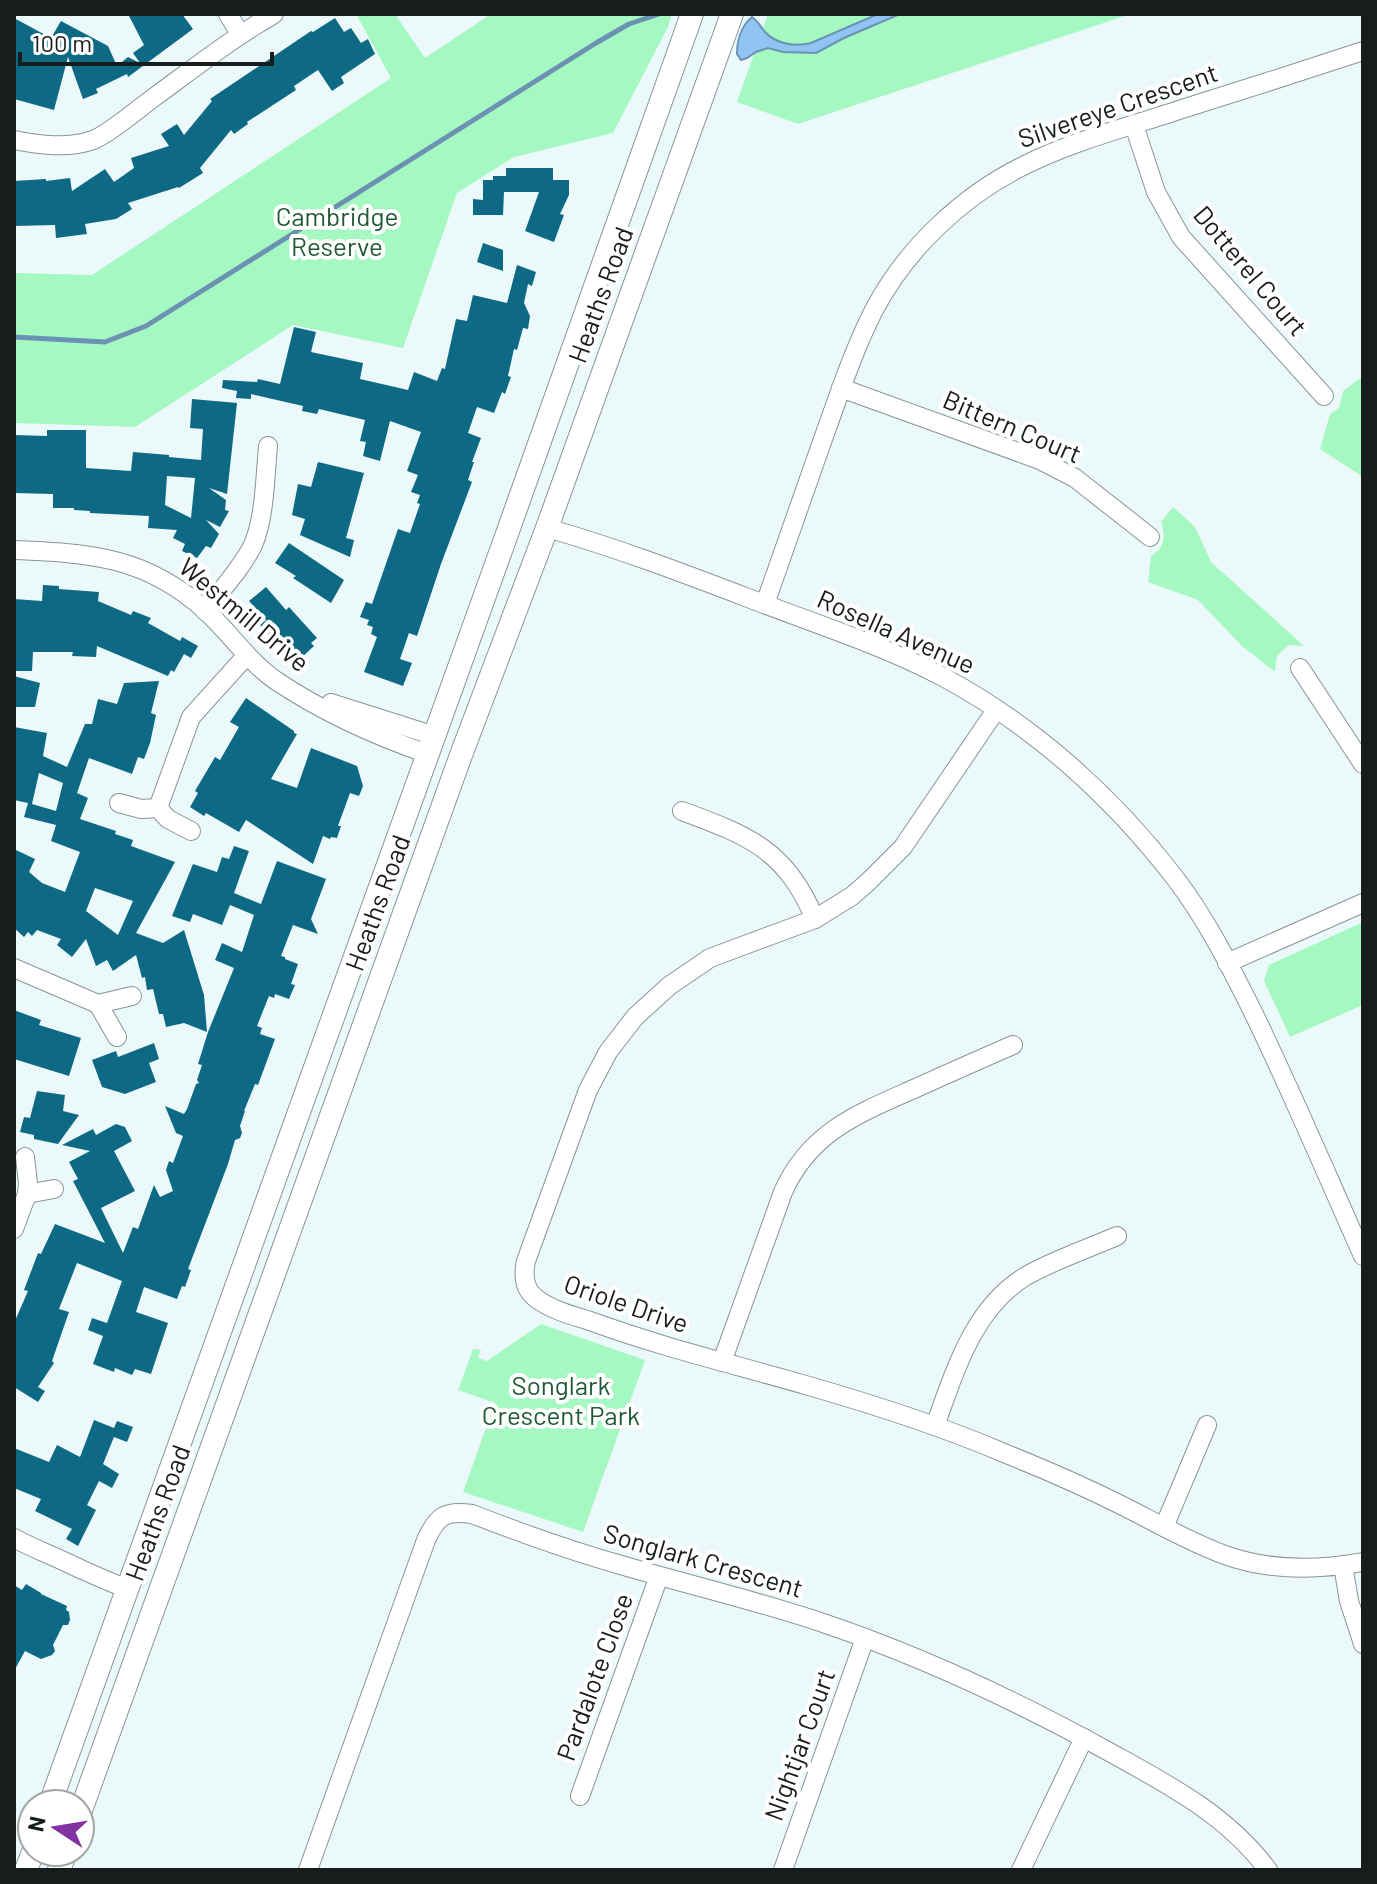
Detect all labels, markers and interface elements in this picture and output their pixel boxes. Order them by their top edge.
scale bar [20,16,272,66]
text: 100 m [32,28,92,57]
street label: Silvereye Crescent [1014,56,1221,153]
street label: Dotterel Court [1188,199,1314,341]
park label: Cambridge Reserve [276,200,398,261]
street label: Heaths Road [561,222,639,367]
street label: Bittern Court [939,383,1086,469]
street label: Westmill Drive [174,550,316,677]
street label: Rosella Avenue [813,582,980,679]
street label: Heaths Road [338,830,416,975]
street label: Oriole Drive [560,1267,693,1338]
park label: Songlark Crescent Park [482,1369,640,1430]
street label: Heaths Road [118,1440,196,1585]
street label: Songlark Crescent [600,1516,807,1603]
street label: Pardalote Close [549,1589,638,1764]
street label: Nightjar Court [757,1664,840,1825]
north arrow [16,1788,96,1868]
text: N [21,1814,50,1833]

